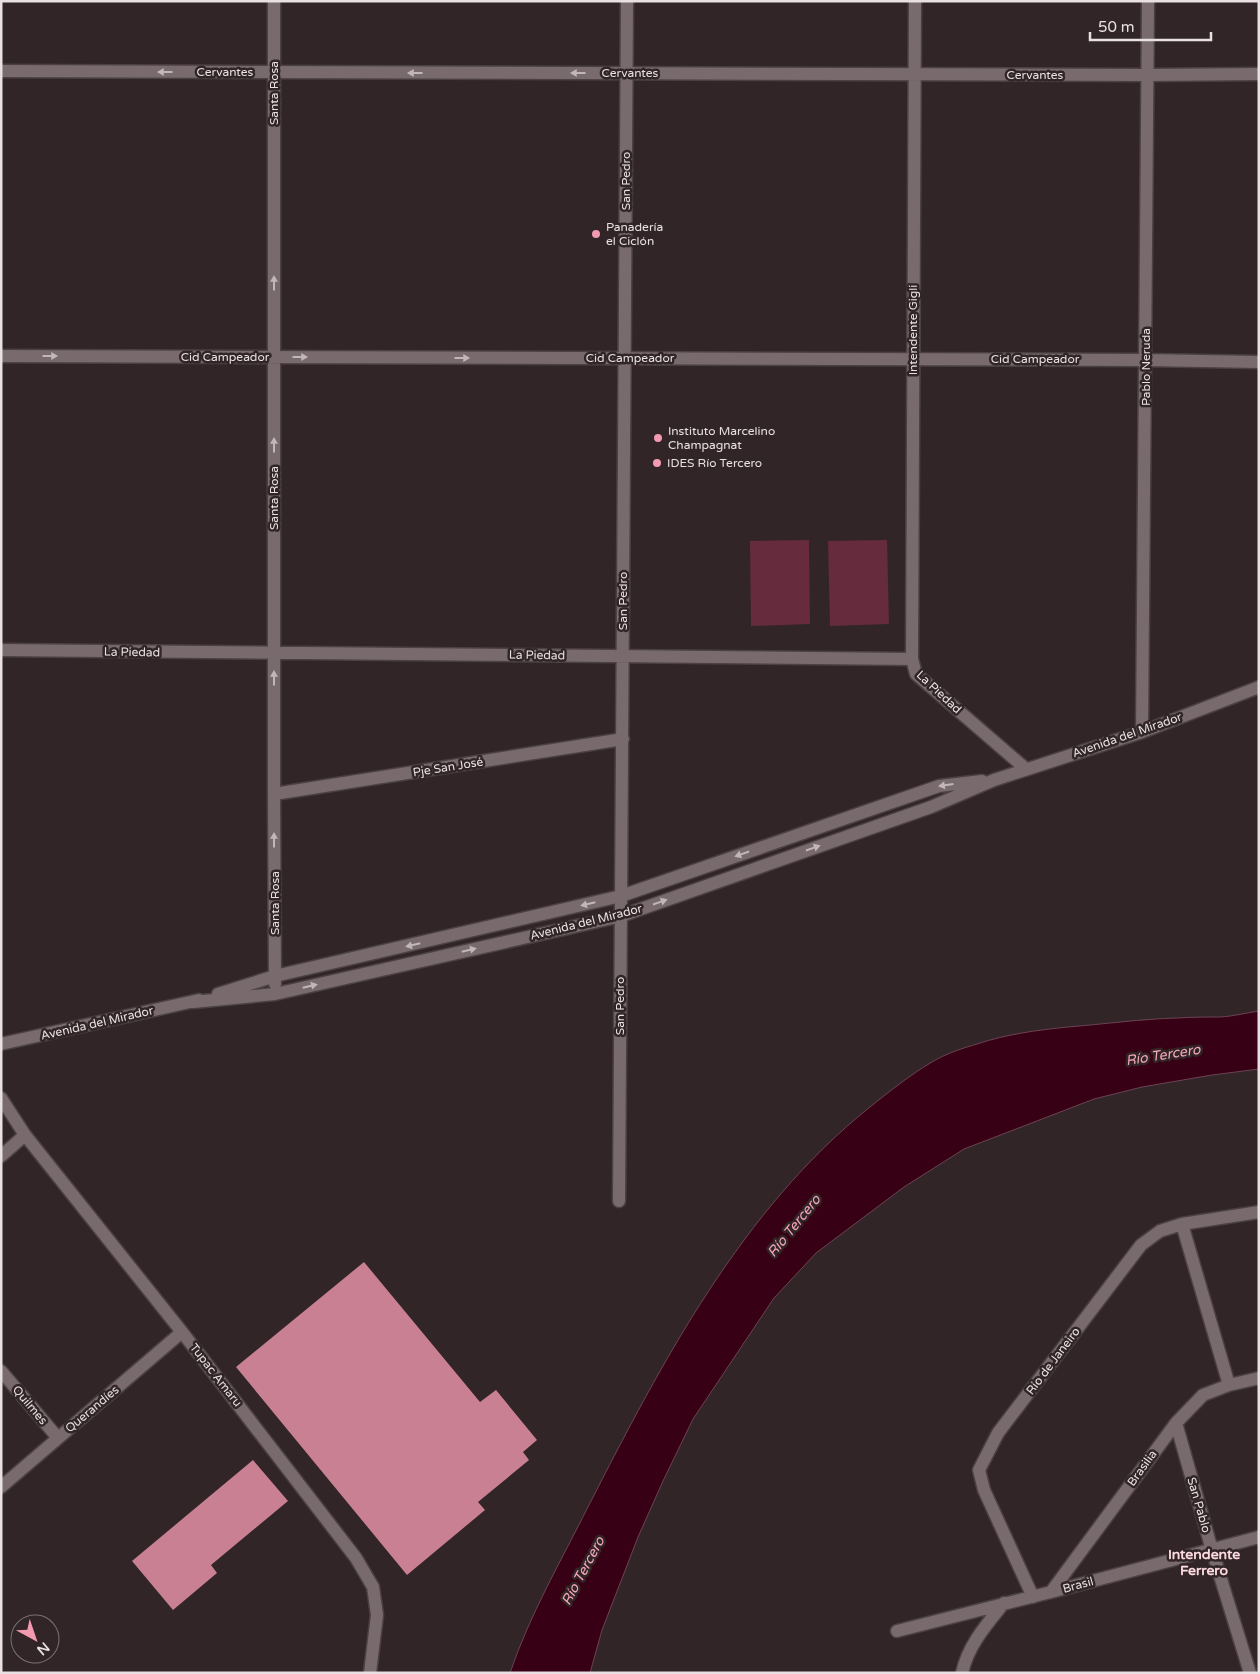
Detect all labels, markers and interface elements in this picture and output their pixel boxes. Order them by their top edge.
scale bar [1090,10,1211,42]
text: 50 m [1098,18,1135,36]
street label: Santa Rosa [267,61,281,125]
street label: Cervantes [197,65,254,79]
street label: Cervantes [602,66,659,80]
one-way arrow [157,68,173,76]
one-way arrow [407,68,423,76]
street label: Cervantes [1007,68,1064,82]
one-way arrow [570,69,586,77]
street label: San Pedro [619,152,633,210]
place label: Panadería el Ciclón [606,220,663,248]
marker: Panadería el Ciclón [590,228,602,240]
one-way arrow [270,274,278,290]
street label: Intendente Gigli [906,285,920,375]
street label: Pablo Neruda [1139,328,1153,406]
street label: Cid Campeador [181,350,270,364]
street label: Cid Campeador [586,351,675,365]
one-way arrow [42,352,58,360]
street label: Cid Campeador [991,352,1080,366]
one-way arrow [292,353,308,361]
one-way arrow [455,354,471,362]
place label: Instituto Marcelino Champagnat [668,424,775,452]
marker: Instituto Marcelino Champagnat [652,432,664,444]
one-way arrow [270,437,278,453]
place label: IDES Río Tercero [667,456,762,470]
marker: IDES Río Tercero [651,457,663,469]
street label: Santa Rosa [267,466,281,530]
street label: San Pedro [616,572,630,630]
street label: La Piedad [104,645,160,659]
street label: La Piedad [509,648,565,662]
street label: La Piedad [914,668,964,716]
one-way arrow [270,669,278,685]
street label: Avenida del Mirador [1070,710,1184,760]
street label: Pje San José [412,755,484,779]
one-way arrow [937,781,953,789]
one-way arrow [270,832,278,848]
one-way arrow [806,844,821,851]
one-way arrow [735,851,750,858]
street label: Santa Rosa [268,871,282,935]
one-way arrow [653,898,668,906]
one-way arrow [580,900,595,908]
street label: Avenida del Mirador [528,901,644,943]
one-way arrow [405,941,420,949]
one-way arrow [461,946,476,954]
street label: San Pedro [613,977,627,1035]
one-way arrow [303,982,318,990]
street label: Avenida del Mirador [39,1003,155,1043]
water label: Río Tercero [1124,1040,1203,1069]
water label: Río Tercero [764,1190,825,1261]
street label: Río de Janeiro [1023,1325,1083,1397]
street label: Tupac Amaru [187,1341,245,1409]
street label: Querandíes [62,1382,122,1435]
street label: Quilmes [10,1383,50,1427]
street label: Brasilia [1124,1447,1160,1489]
street label: San Pablo [1184,1476,1214,1534]
water label: Río Tercero [558,1532,609,1608]
district label: Intendente Ferrero [1168,1546,1240,1579]
street label: Brasil [1061,1574,1095,1596]
north arrow [10,1614,60,1664]
text: N [33,1638,53,1659]

